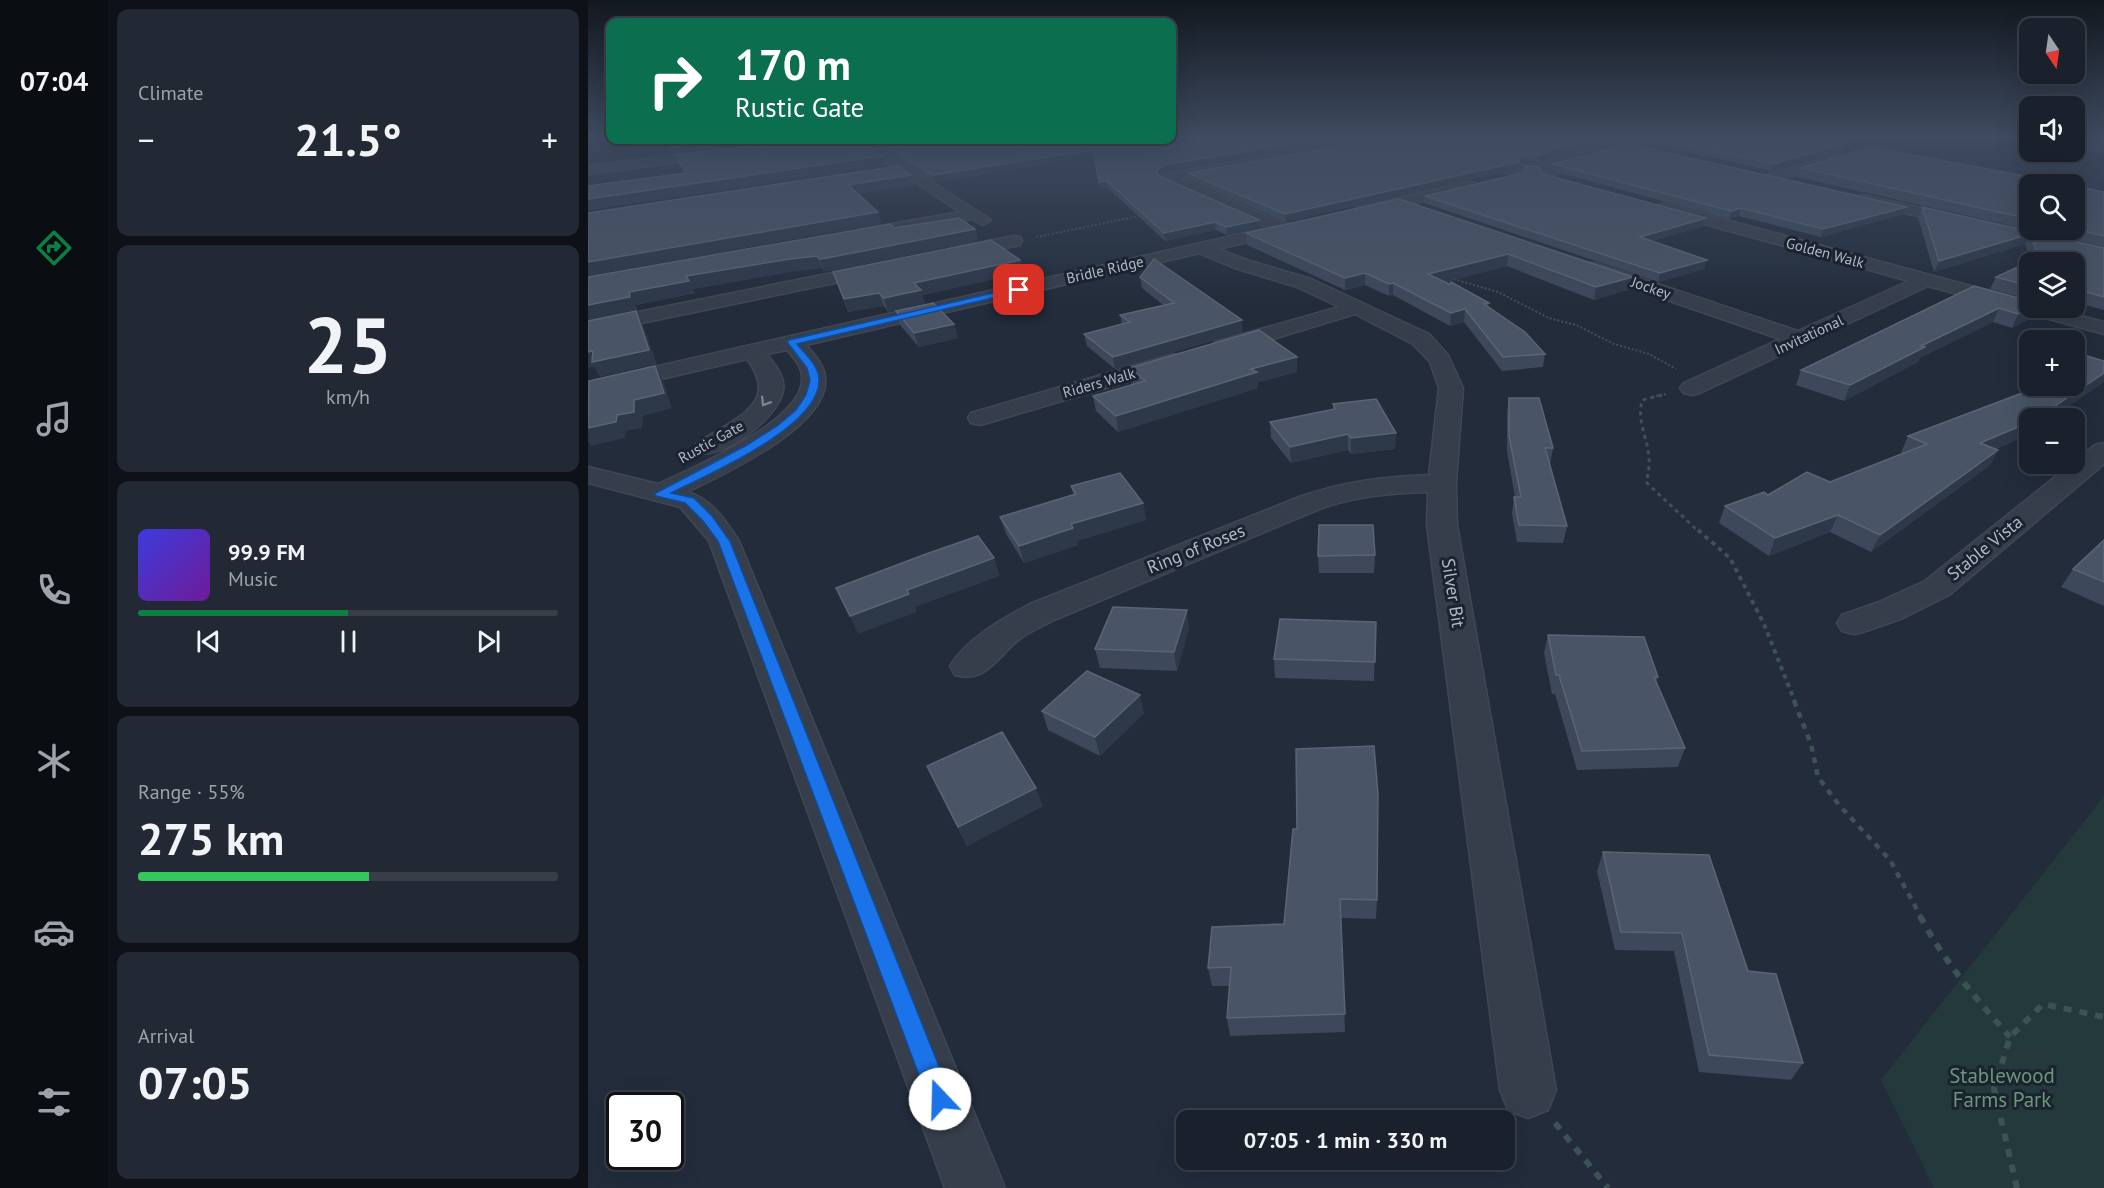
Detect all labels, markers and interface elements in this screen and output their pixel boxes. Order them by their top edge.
north arrow [2019,18,2085,84]
map controls [2019,18,2085,474]
text: 170 m [735,37,851,92]
icon: right [636,42,714,120]
text: 07:04 [20,64,88,98]
text: Climate [138,80,204,106]
text: Rustic Gate [735,90,864,124]
button: sound [2019,96,2085,162]
text: 21.5° [294,110,402,168]
text: − [138,118,155,161]
text: + [541,118,558,161]
button: search [2019,174,2085,240]
icon: directions [33,227,75,269]
street label: Golden Walk [1784,233,1867,272]
street label: Bridle Ridge [1064,251,1145,288]
button: layers [2019,252,2085,318]
pin [993,264,1044,315]
street label: Jockey [1628,272,1673,303]
icon: arrive [1002,273,1035,306]
text: 25 [304,294,392,395]
street label: Invitational [1771,310,1847,359]
button: + [2019,330,2085,396]
street label: Riders Walk [1060,363,1138,402]
text: km/h [326,384,370,410]
one-way arrow [760,396,772,406]
icon: music [33,398,75,440]
button: − [2019,408,2085,474]
street label: Rustic Gate [675,416,747,467]
street label: Stable Vista [1942,510,2027,585]
street label: Ring of Roses [1143,518,1248,579]
text: 99.9 FM [228,538,305,566]
street label: Silver Bit [1437,557,1470,629]
text: Music [228,566,277,592]
icon: phone [33,569,75,611]
icon: previous [192,625,225,658]
icon: pause [332,625,365,658]
icon: next [472,625,505,658]
icon: climate [33,740,75,782]
text: Range · 55% [138,779,245,805]
text: 275 km [138,809,284,867]
icon: car [33,911,75,953]
text: Arrival [138,1023,194,1049]
text: 07:05 [138,1053,252,1111]
park label: Stablewood Farms Park [1949,1062,2055,1113]
position arrow [908,1067,972,1131]
icon: filters [33,1081,75,1123]
speed limit sign: 30 [606,1092,684,1170]
text: 07:05 · 1 min · 330 m [1244,1126,1447,1154]

